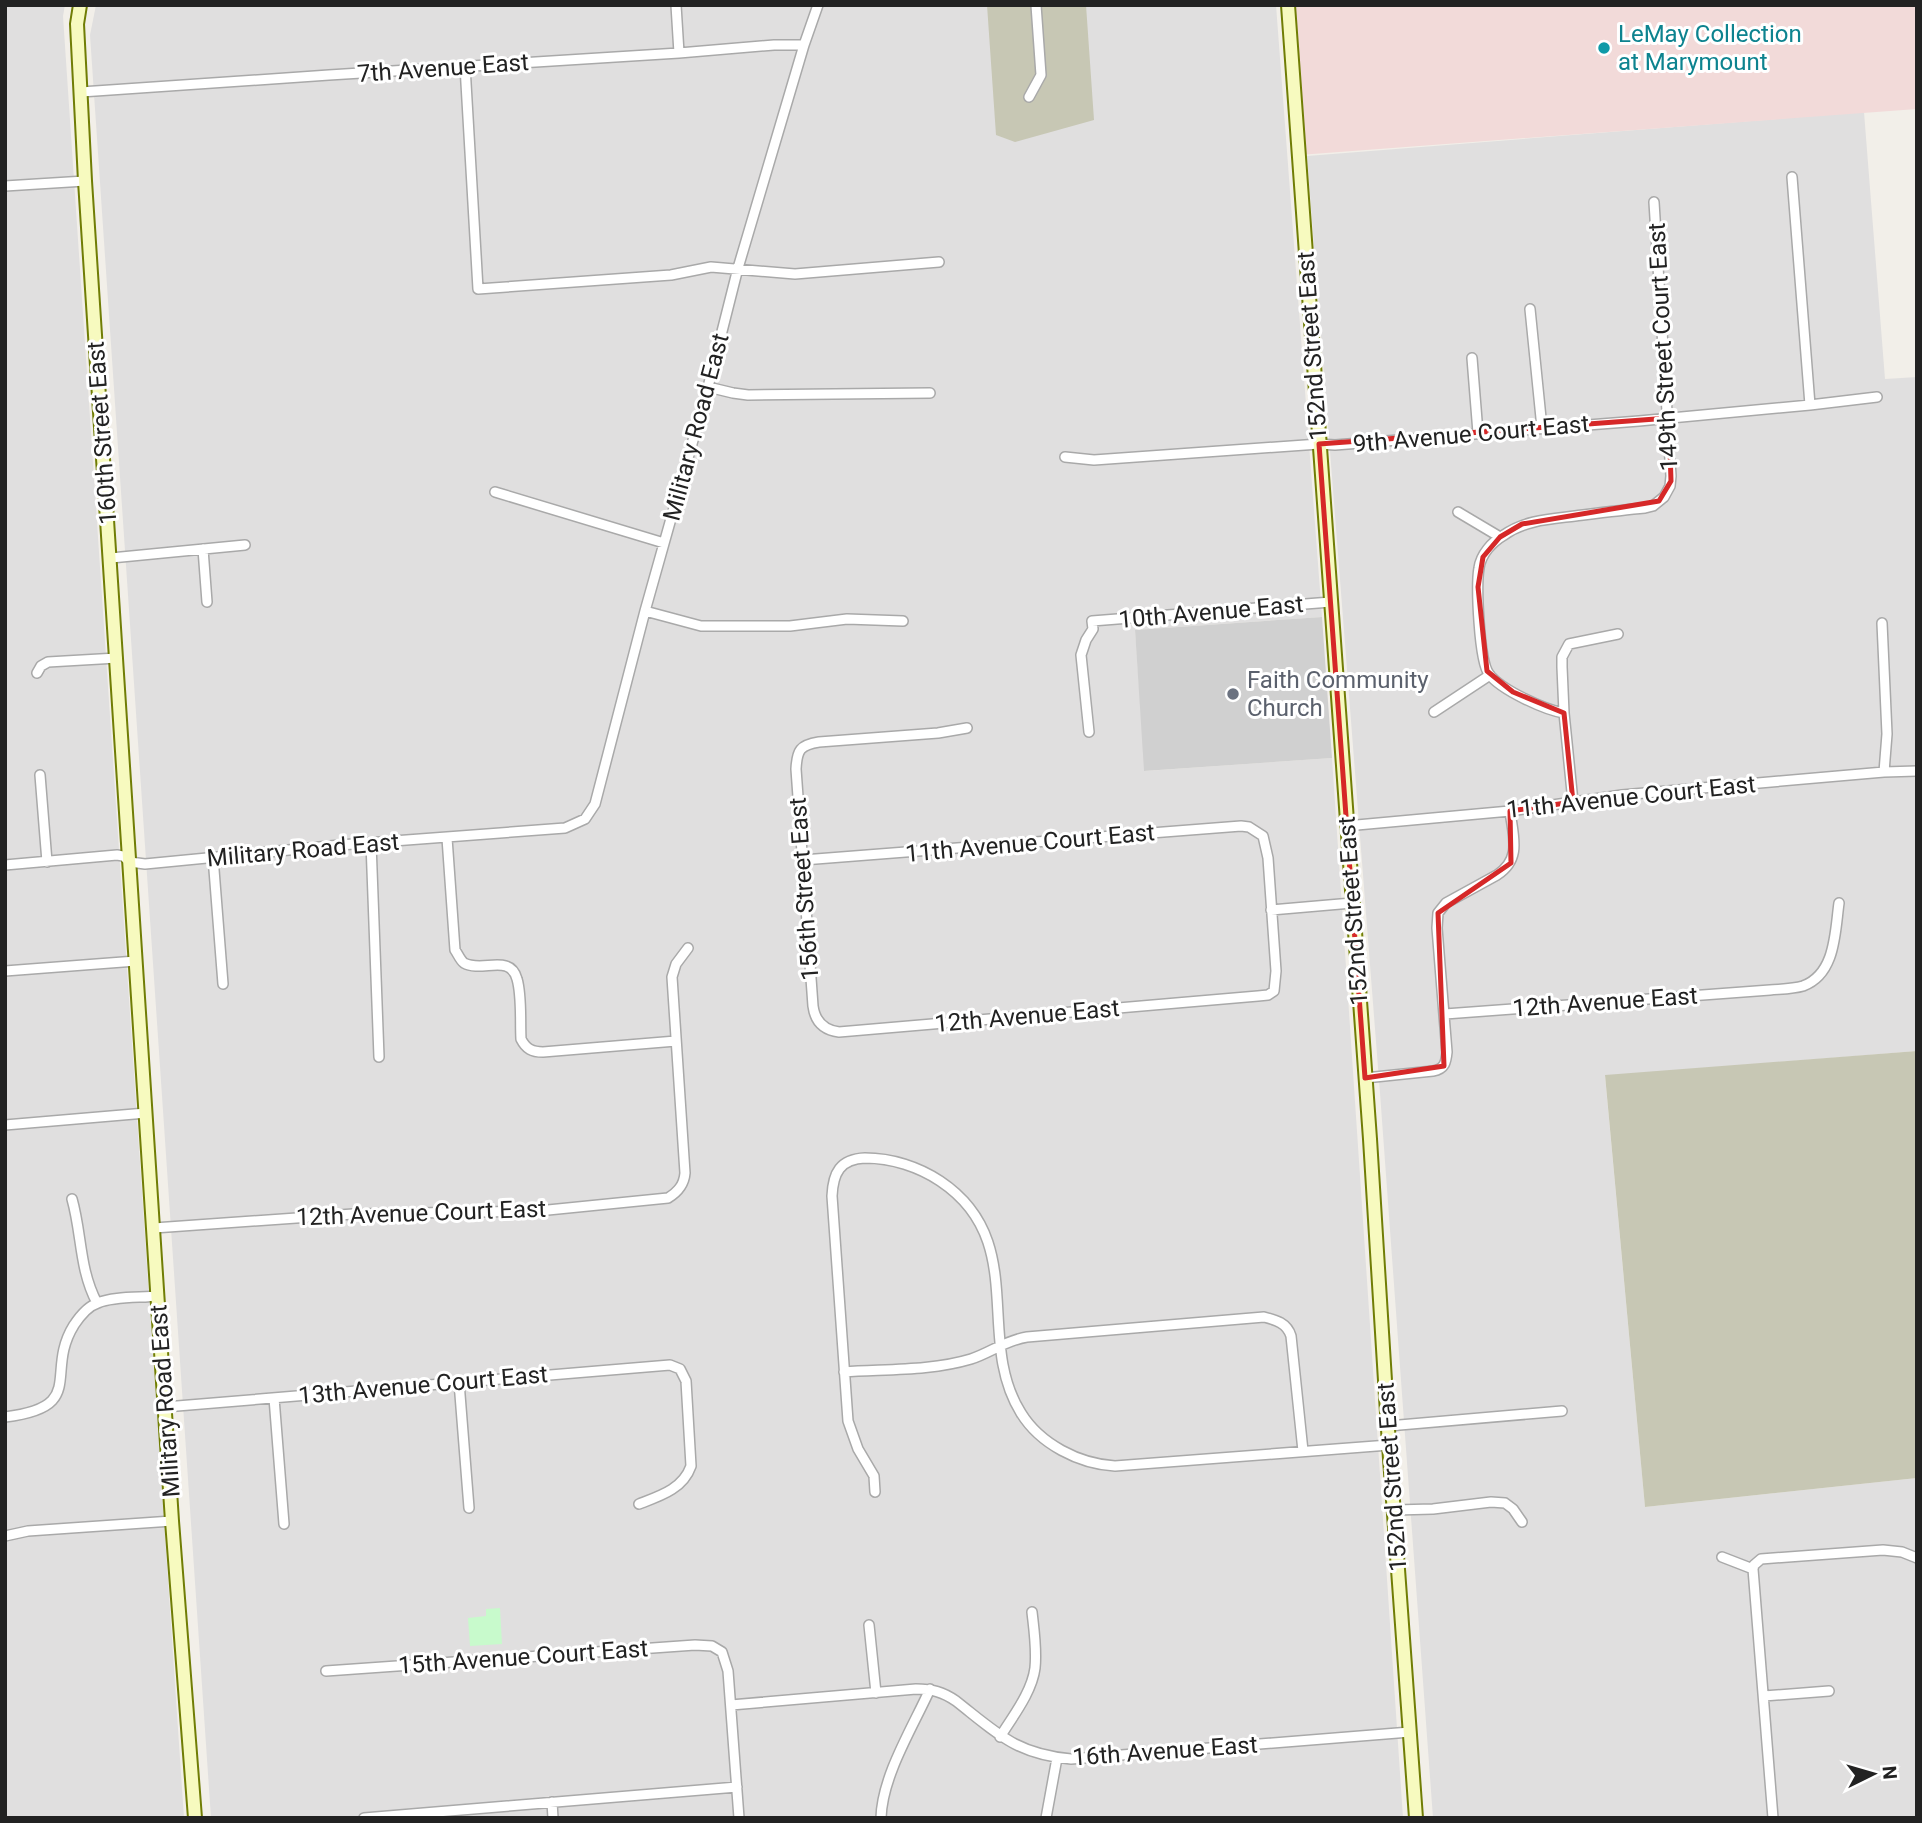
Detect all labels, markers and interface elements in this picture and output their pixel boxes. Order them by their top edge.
place label: LeMay Collection at Marymount [1618,20,1802,76]
marker: LeMay Collection at Marymount [1596,40,1612,56]
street label: 7th Avenue East [356,48,530,88]
street label: 149th Street Court East [1643,222,1683,472]
street label: 152nd Street East [1291,250,1333,441]
street label: Military Road East [658,330,735,524]
street label: 160th Street East [82,340,122,526]
street label: 9th Avenue Court East [1352,410,1590,458]
street label: 10th Avenue East [1117,590,1305,634]
place label: Faith Community Church [1247,666,1429,722]
marker: Faith Community Church [1225,686,1241,702]
street label: 11th Avenue Court East [1505,770,1757,824]
street label: 156th Street East [784,796,824,982]
street label: 152nd Street East [1332,815,1374,1006]
street label: 11th Avenue Court East [904,818,1156,868]
street label: Military Road East [206,828,400,872]
street label: 12th Avenue East [1512,982,1699,1022]
street label: 12th Avenue East [933,994,1121,1038]
street label: 12th Avenue Court East [295,1195,547,1231]
street label: Military Road East [144,1304,186,1498]
street label: 13th Avenue Court East [297,1360,549,1410]
street label: 152nd Street East [1371,1381,1413,1572]
street label: 15th Avenue Court East [397,1634,649,1680]
street label: 16th Avenue East [1072,1731,1259,1771]
north arrow [1838,1739,1908,1809]
text: N [1877,1765,1901,1780]

